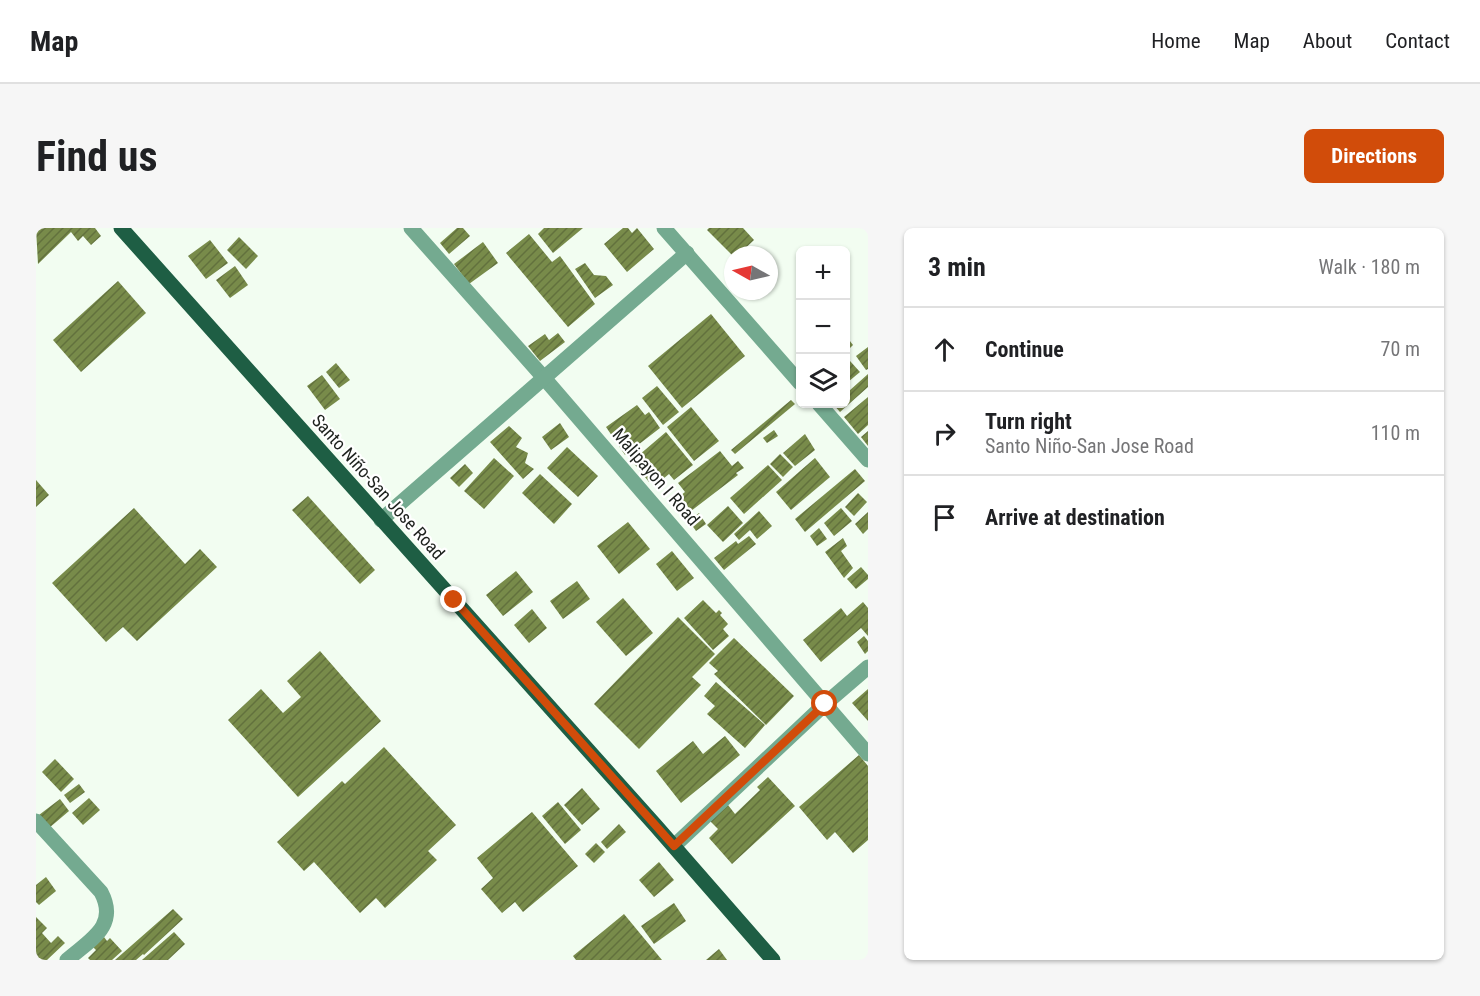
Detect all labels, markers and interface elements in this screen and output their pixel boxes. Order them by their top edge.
text: Map [30,25,78,58]
text: Home [1151,29,1201,53]
text: Map [1234,29,1270,53]
text: About [1303,29,1352,53]
text: Contact [1385,29,1450,53]
button: Directions [1304,129,1444,183]
text: Find us [36,132,157,181]
north arrow [724,246,778,300]
map controls [796,246,850,408]
button: + [796,246,850,300]
text: 3 min [928,252,986,282]
text: Walk · 180 m [1319,255,1420,279]
button: − [796,300,850,354]
icon: ahead [928,333,961,366]
text: Continue [985,337,1064,362]
text: 70 m [1381,337,1420,361]
button: layers [796,354,850,408]
text: Turn right [985,409,1072,434]
street label: Santo Niño-San Jose Road [308,410,449,564]
icon: right [928,417,961,450]
text: 110 m [1371,421,1420,445]
street label: Malipayon I Road [608,424,704,530]
text: Santo Niño-San Jose Road [985,434,1194,458]
icon: arrive [928,501,961,534]
text: Arrive at destination [985,505,1165,530]
route end [440,586,466,612]
route start [811,690,837,716]

